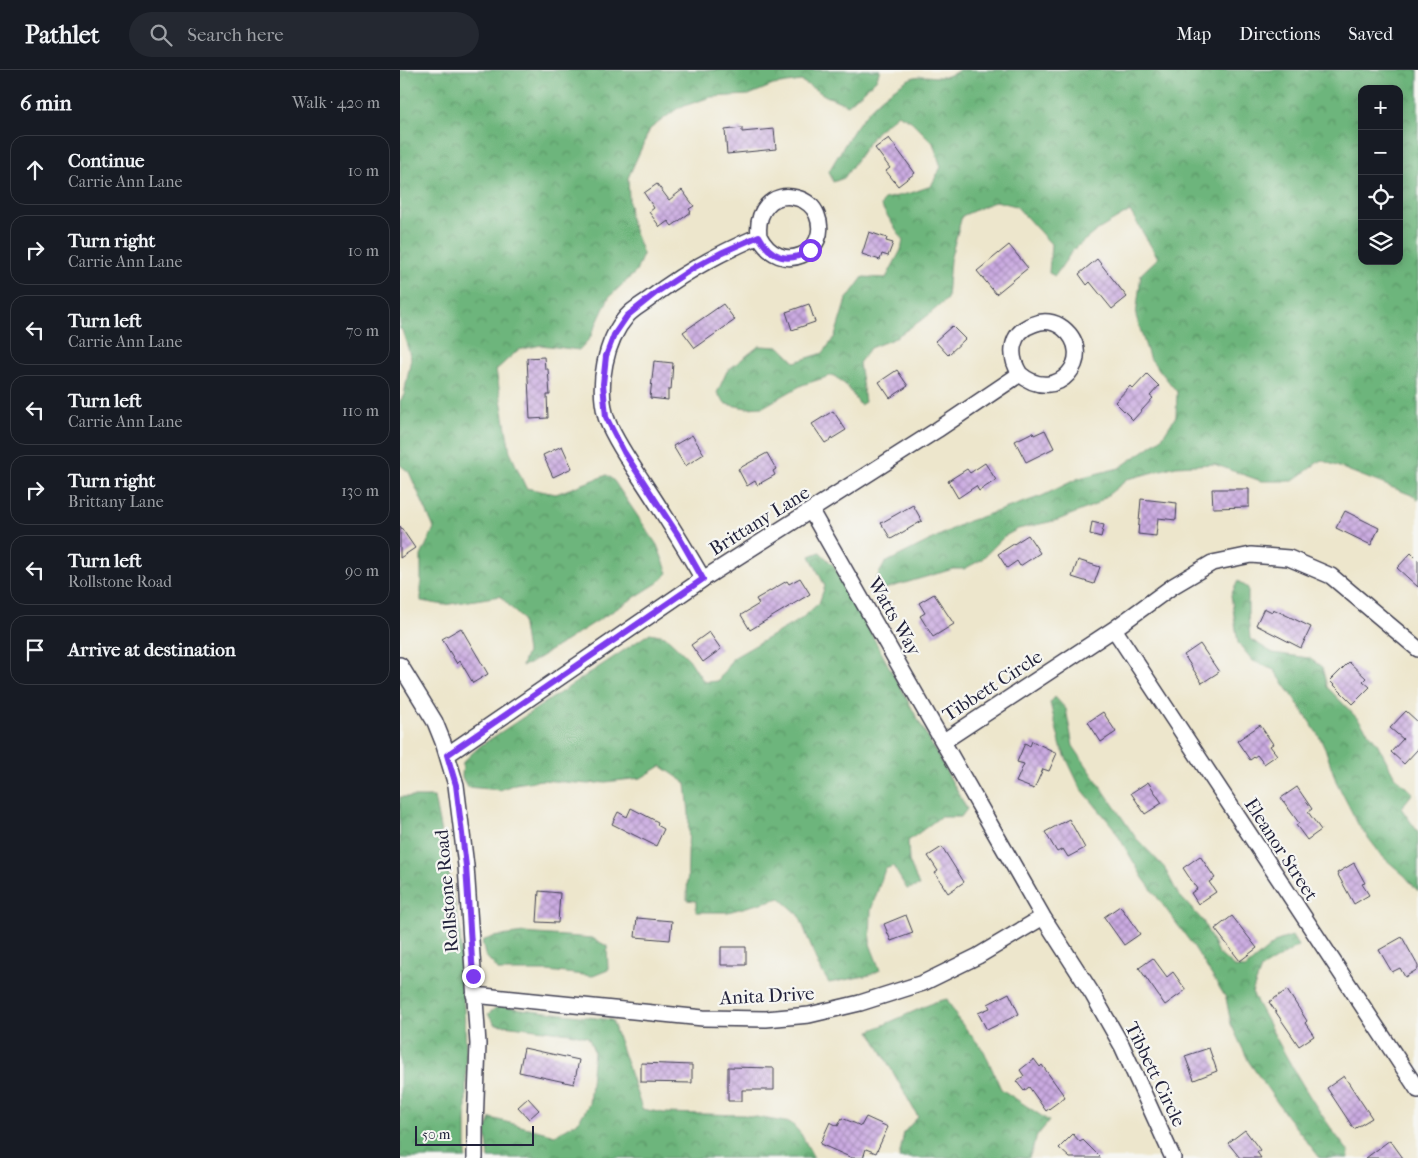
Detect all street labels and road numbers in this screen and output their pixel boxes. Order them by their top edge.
street label: Brittany Lane [706,481,814,560]
street label: Watts Way [862,573,926,660]
street label: Tibbett Circle [939,646,1046,726]
street label: Eleanor Street [1240,794,1323,905]
street label: Rollstone Road [431,828,463,953]
street label: Anita Drive [718,983,815,1010]
street label: Tibbett Circle [1120,1018,1190,1130]

